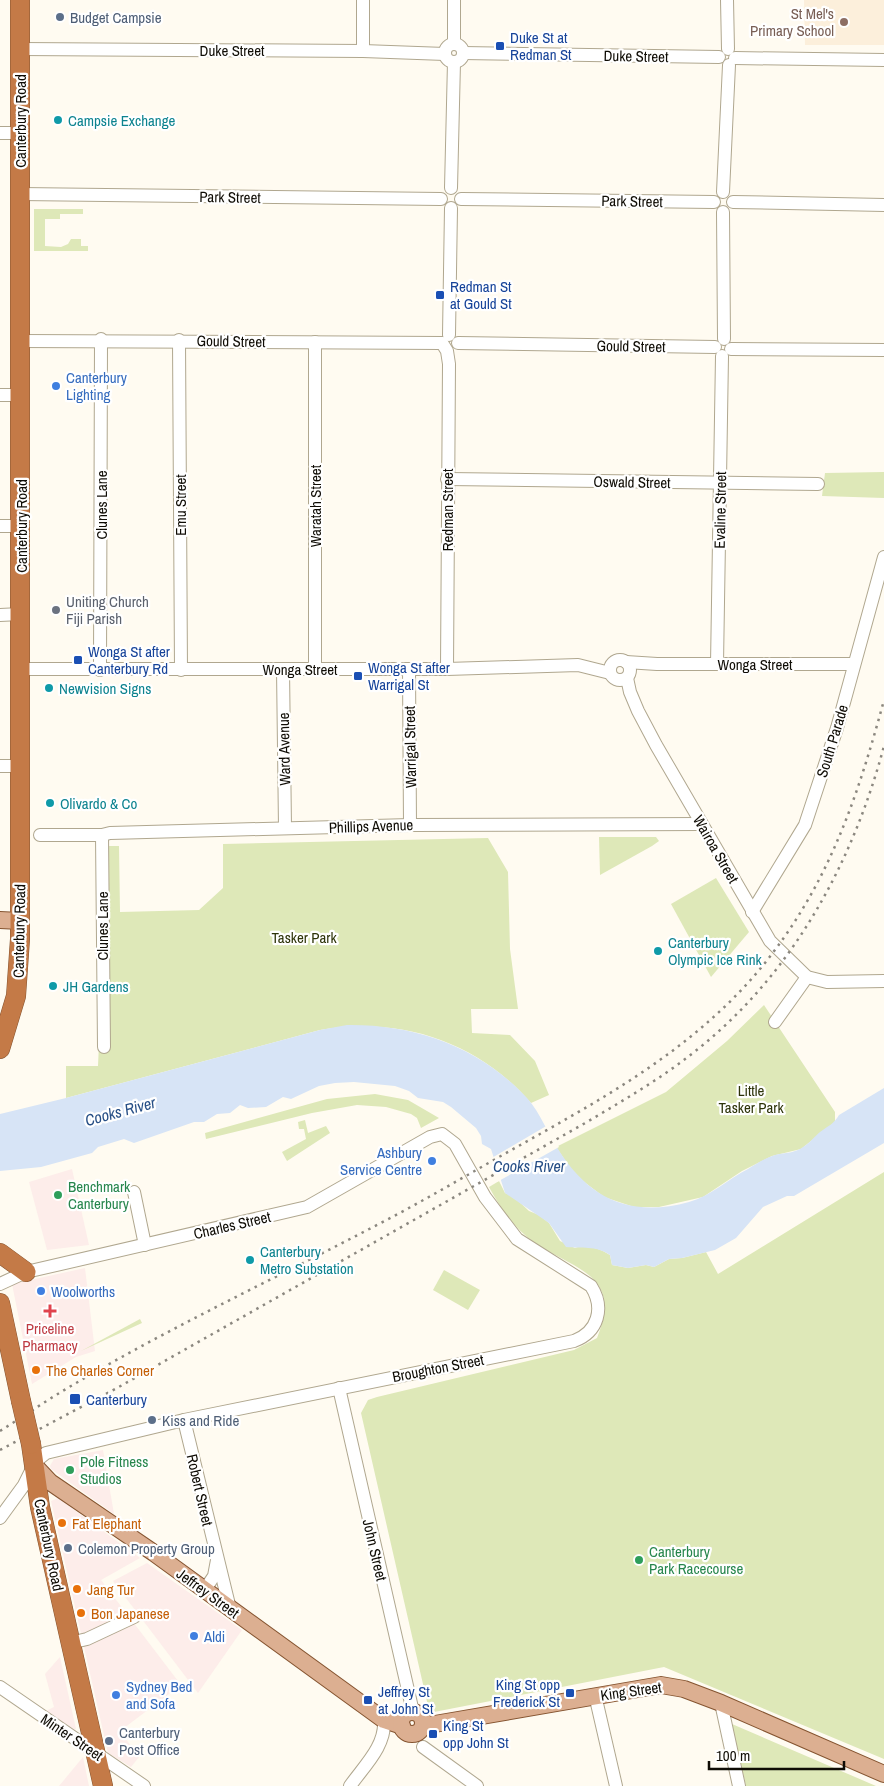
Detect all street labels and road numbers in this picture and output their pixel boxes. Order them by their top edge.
street label: Duke Street [200,40,265,61]
street label: Duke Street [603,45,669,67]
street label: Canterbury Road [10,74,31,168]
street label: Park Street [199,186,262,208]
street label: Park Street [601,190,664,212]
street label: Gould Street [196,330,266,352]
street label: Gould Street [596,335,666,357]
street label: Waratah Street [305,464,326,547]
street label: Redman Street [437,468,458,551]
street label: Clunes Lane [91,470,112,540]
street label: Oswald Street [593,471,671,493]
street label: Evaline Street [709,471,731,549]
street label: Emu Street [170,474,191,536]
street label: Canterbury Road [11,479,32,573]
street label: Wonga Street [717,654,793,675]
street label: Wonga Street [262,659,338,680]
street label: South Parade [811,702,853,780]
street label: Warrigal Street [399,705,421,788]
street label: Ward Avenue [273,712,295,786]
street label: Wairoa Street [688,811,744,887]
street label: Phillips Avenue [328,814,414,838]
street label: Canterbury Road [8,884,30,978]
street label: Clunes Lane [92,891,113,961]
street label: Charles Street [191,1206,273,1244]
street label: Broughton Street [390,1349,486,1387]
street label: Robert Street [182,1452,219,1529]
street label: Canterbury Road [29,1497,69,1593]
street label: John Street [358,1517,392,1584]
street label: Jeffrey Street [172,1563,244,1623]
street label: King Street [599,1676,664,1706]
street label: Minter Street [37,1708,108,1766]

